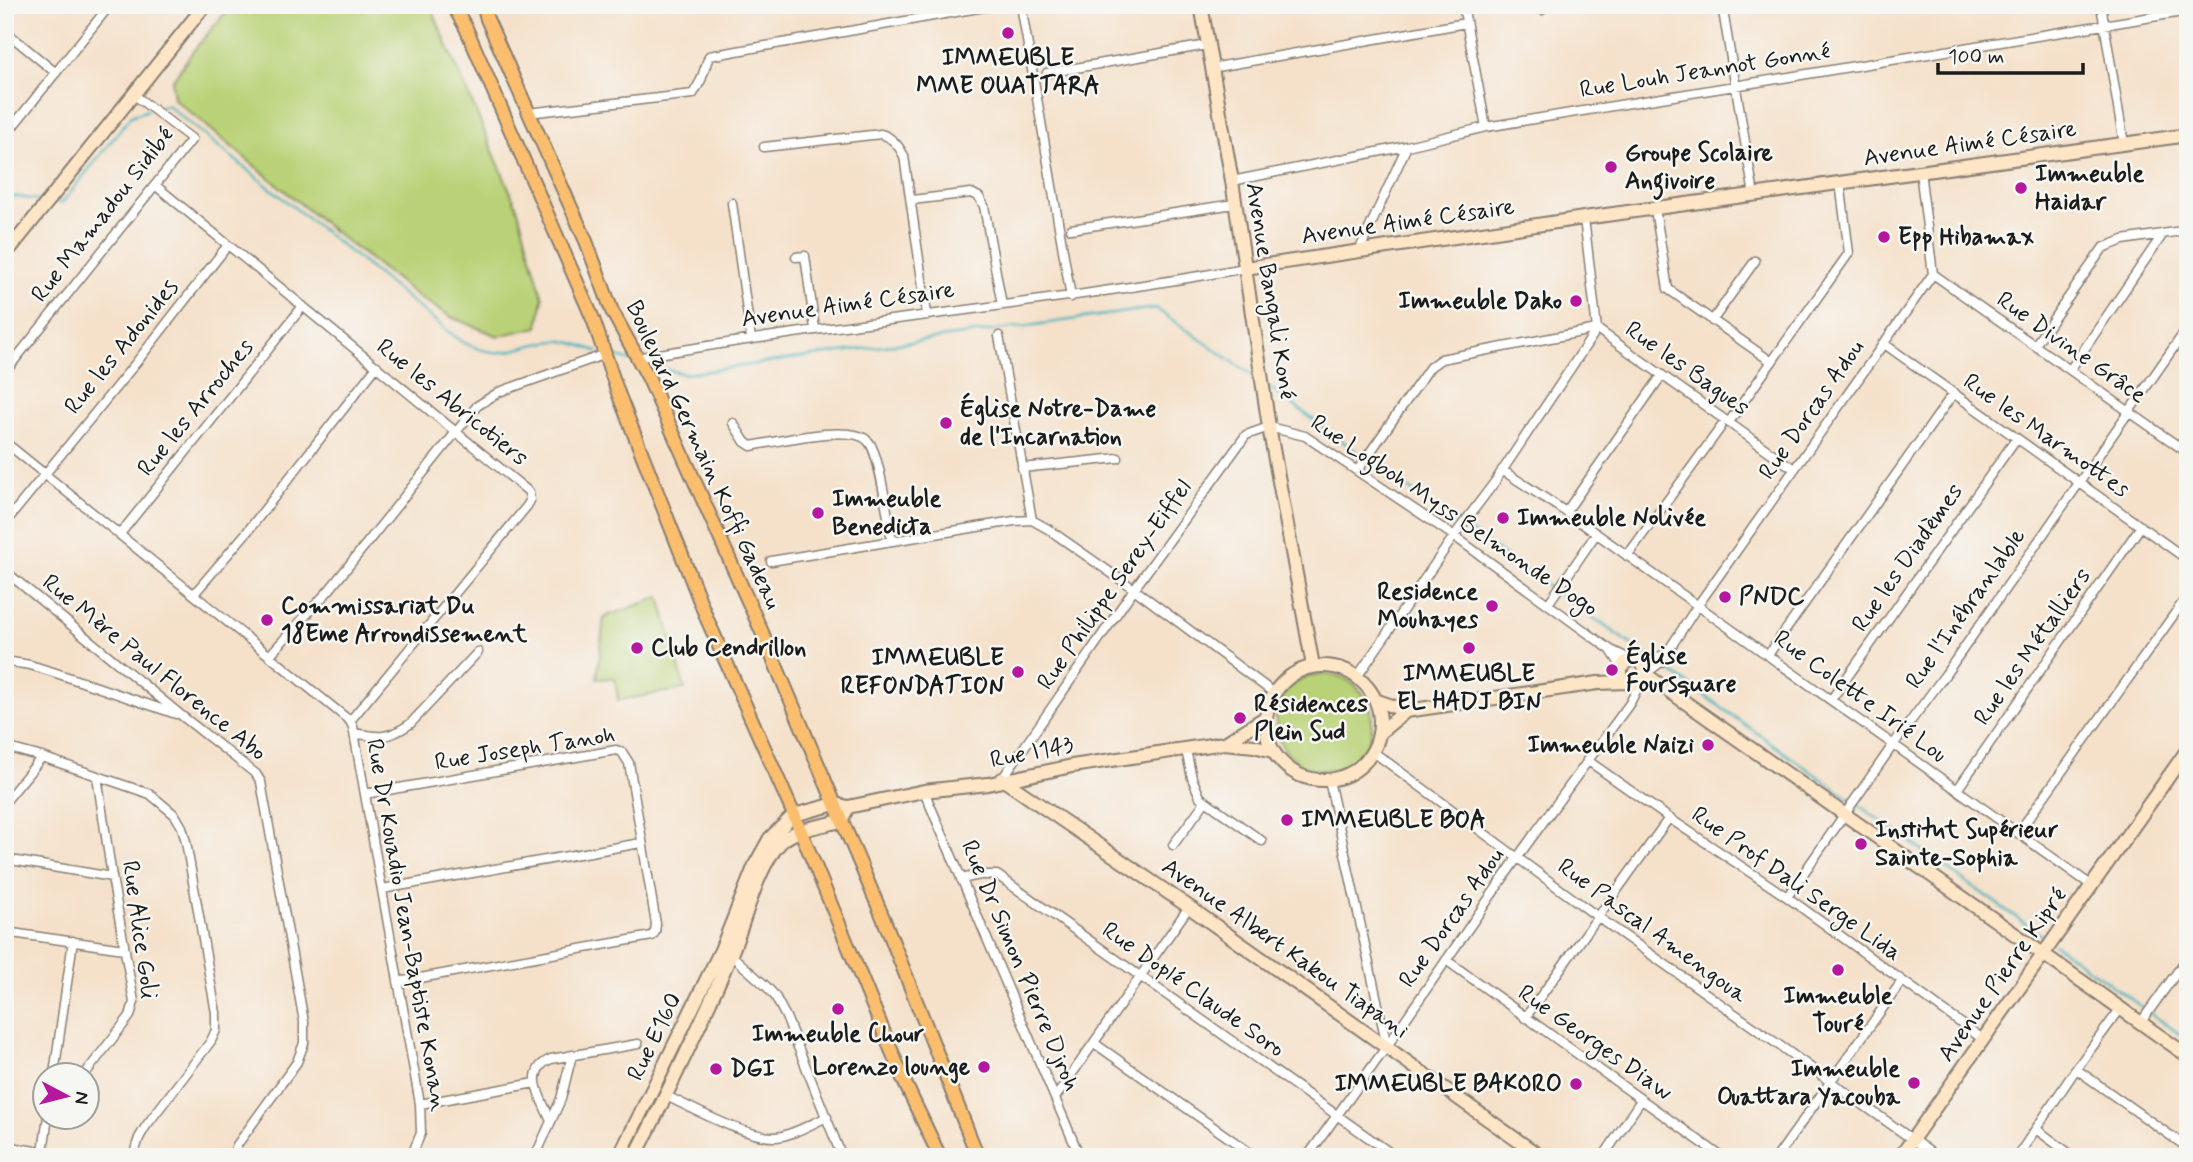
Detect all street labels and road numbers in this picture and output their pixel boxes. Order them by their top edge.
street label: Rue Louh Jeannot Gonné [1578,36,1833,106]
street label: Avenue Aimé Césaire [1861,114,2079,174]
street label: Rue Mamadou Sidibé [25,121,182,309]
street label: Avenue Bangali Koné [1236,180,1303,402]
street label: Avenue Aimé Césaire [1299,192,1517,252]
street label: Rue les Adonides [58,273,186,421]
street label: Avenue Aimé Césaire [739,275,957,335]
street label: Rue Divine Grâce [1990,285,2152,411]
street label: Boulevard Germain Koffi Gadeau [618,296,788,614]
street label: Rue les Bagues [1618,315,1756,424]
street label: Rue les Arroches [131,332,261,483]
street label: Rue les Abricotiers [370,332,535,474]
street label: Rue Dorcas Adou [1752,334,1872,486]
street label: Rue les Marmottes [1956,367,2136,505]
street label: Rue Logboh Myss Belmonde Dogo [1302,408,1604,627]
street label: Rue Philippe Serey-Eiffel [1031,474,1199,696]
street label: Rue les Diadèmes [1845,477,1971,638]
street label: Rue l'Inébranlable [1899,522,2033,696]
street label: Rue les Métalliers [1967,562,2099,732]
street label: Rue Mère Paul Florence Abo [35,568,273,768]
street label: Rue Colette Irié Lou [1767,624,1953,770]
street label: Rue Joseph Tanoh [432,719,618,779]
street label: Rue I143 [988,730,1077,776]
street label: Rue Dr Kouadio Jean-Baptiste Konan [358,736,454,1114]
street label: Rue Prof Dali Serge Lida [1684,800,1907,970]
street label: Rue Dr Simon Pierre Djroh [953,836,1087,1096]
street label: Rue Dorcas Adou [1392,842,1512,994]
street label: Avenue Albert Kakou Tiapani [1155,852,1415,1046]
street label: Rue Pascal Amengoua [1551,852,1754,1011]
street label: Rue Alice Goli [114,859,164,1001]
street label: Avenue Pierre Kipré [1931,882,2075,1068]
street label: Rue Doplé Claude Soro [1095,915,1291,1065]
street label: Rue Georges Diaw [1510,978,1679,1110]
street label: Rue E160 [620,988,690,1086]

